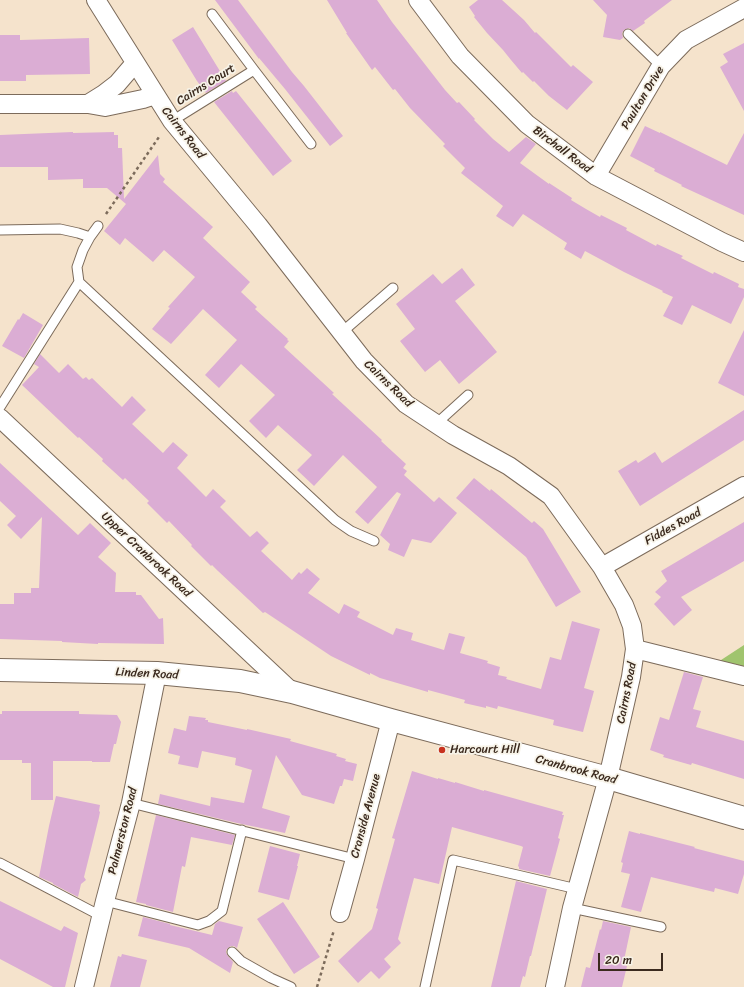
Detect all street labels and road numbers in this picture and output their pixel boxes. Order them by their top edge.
street label: Cairns Court [174,61,238,109]
street label: Paulton Drive [619,64,667,132]
street label: Cairns Road [158,104,208,162]
street label: Birchall Road [530,123,594,177]
street label: Cairns Road [361,357,415,411]
street label: Fiddes Road [642,506,704,548]
street label: Upper Cranbrook Road [98,509,194,601]
street label: Cairns Road [614,661,640,725]
street label: Linden Road [115,665,179,683]
street label: Cranbrook Road [534,752,618,788]
street label: Cranside Avenue [348,772,384,860]
street label: Palmerston Road [105,786,141,876]

